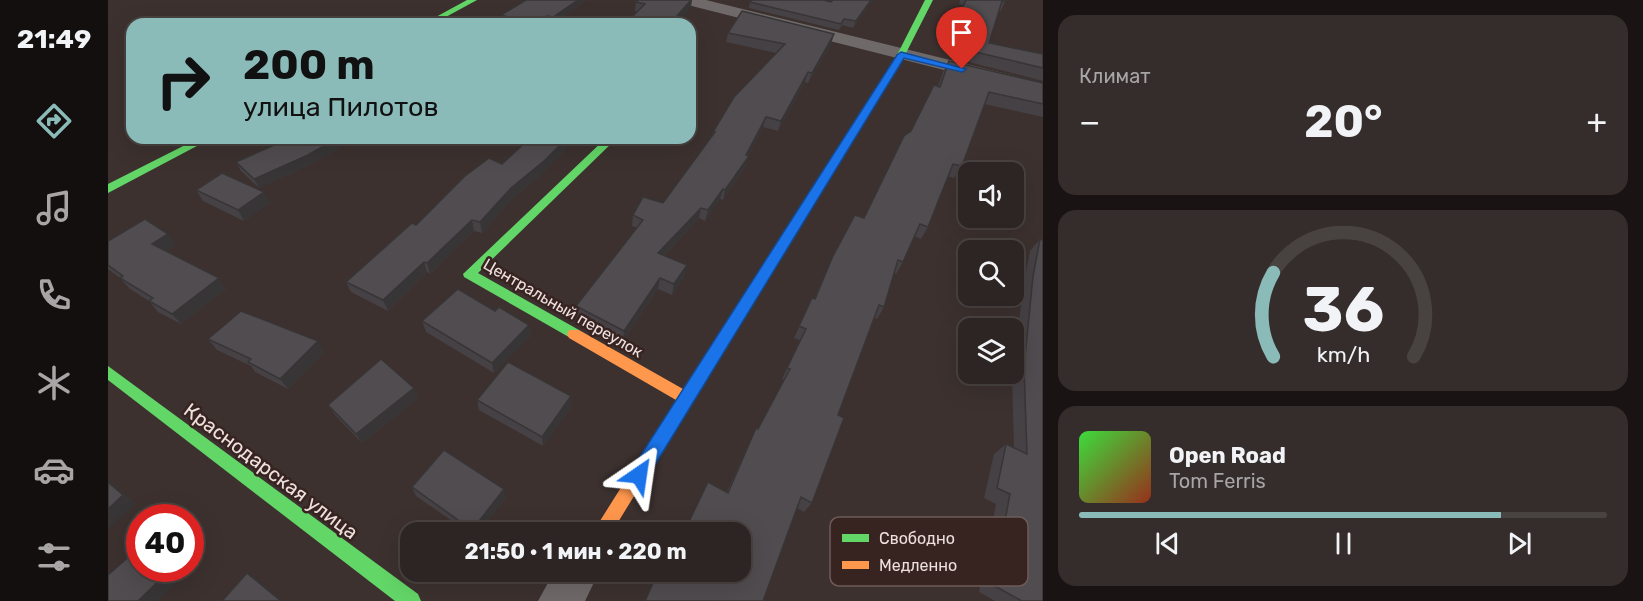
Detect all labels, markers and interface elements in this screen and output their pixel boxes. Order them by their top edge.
pin [936,7,987,69]
icon: arrive [945,16,978,49]
text: 21:49 [17,23,91,55]
text: 200 m [243,40,375,90]
icon: right [144,42,222,120]
text: Климат [1079,64,1151,88]
text: улица Пилотов [243,91,439,123]
text: 20° [1304,95,1383,148]
icon: directions [33,100,75,142]
text: − [1079,102,1100,141]
text: + [1586,102,1607,141]
map controls [958,162,1024,384]
button: sound [958,162,1024,228]
icon: music [33,187,75,229]
button: search [958,240,1024,306]
street label: Центральный переулок [480,255,646,362]
icon: phone [33,274,75,316]
text: 36 [1302,274,1384,348]
button: layers [958,318,1024,384]
text: km/h [1316,343,1370,368]
icon: climate [33,362,75,404]
street label: Краснодарская улица [179,398,363,544]
text: Open Road [1169,442,1286,469]
position arrow [607,443,671,507]
icon: car [33,449,75,491]
text: Tom Ferris [1169,469,1266,493]
speed limit sign: 40 [126,504,204,582]
legend [830,517,1028,586]
icon: previous [1151,527,1184,560]
icon: pause [1327,527,1360,560]
icon: next [1503,527,1536,560]
text: Свободно [879,529,955,548]
icon: filters [33,536,75,578]
text: 21:50 · 1 мин · 220 m [464,538,687,565]
text: Медленно [879,556,957,575]

